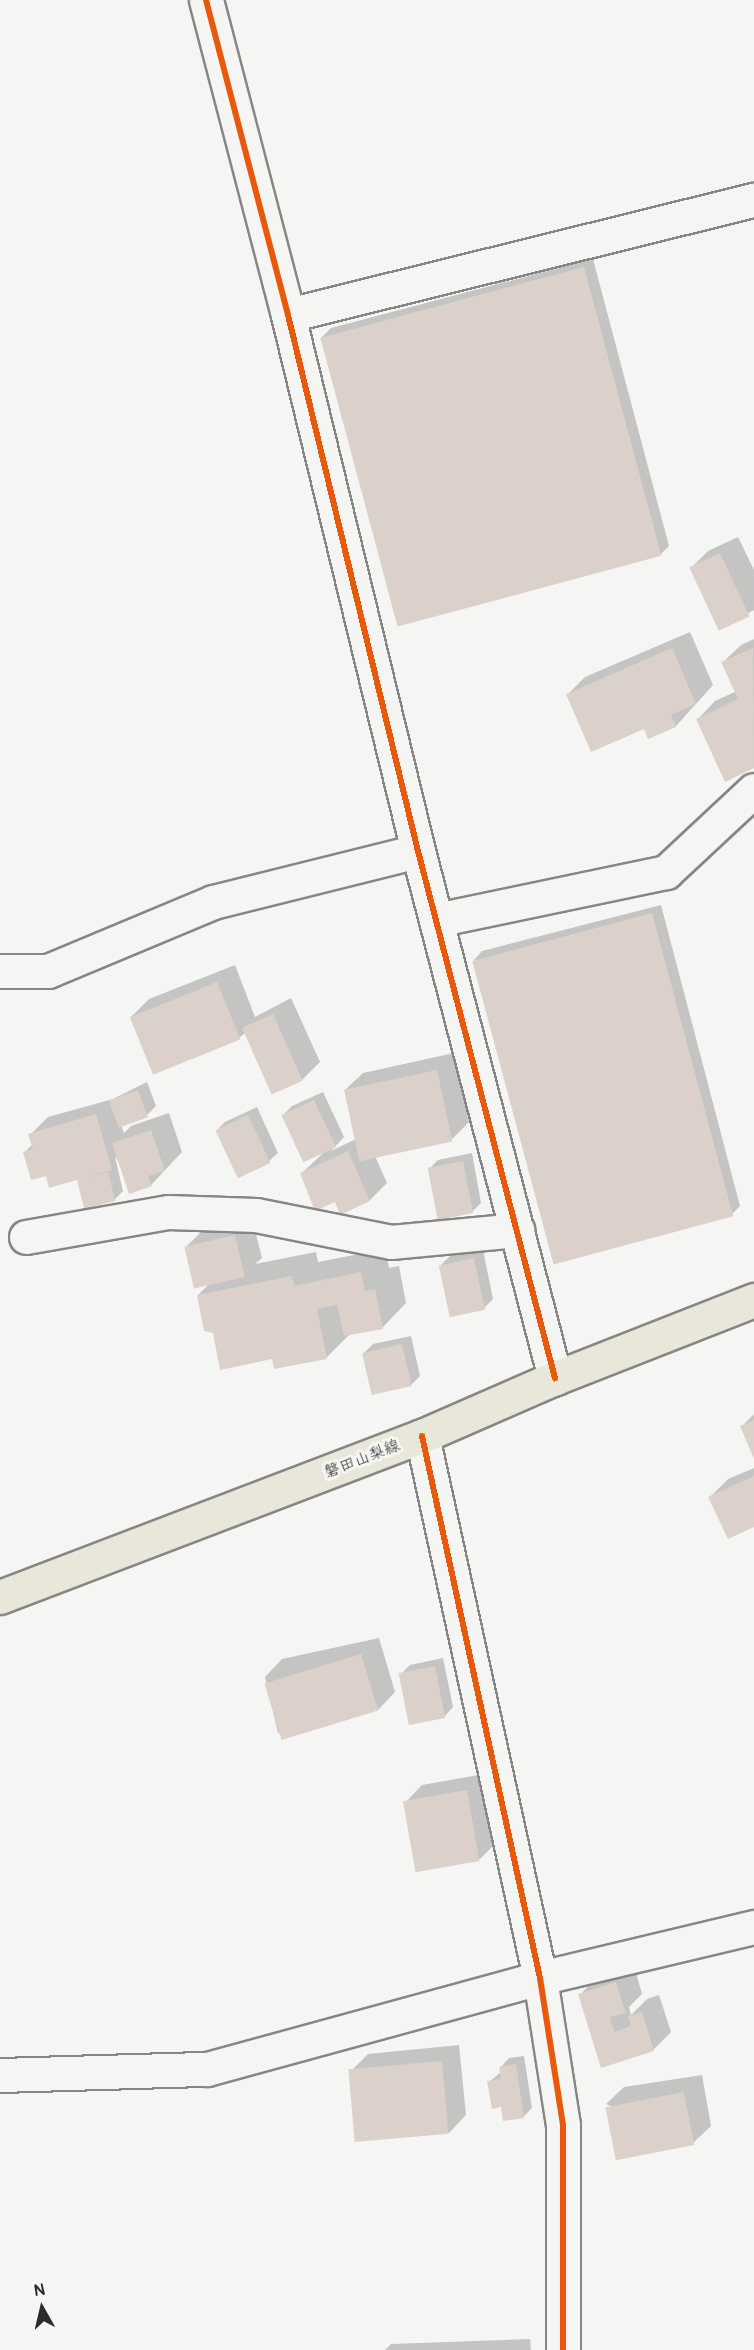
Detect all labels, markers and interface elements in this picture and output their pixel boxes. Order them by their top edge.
street label: 磐田山梨線 [321,1436,403,1482]
north arrow [12,2278,72,2338]
text: N [33,2280,46,2301]

